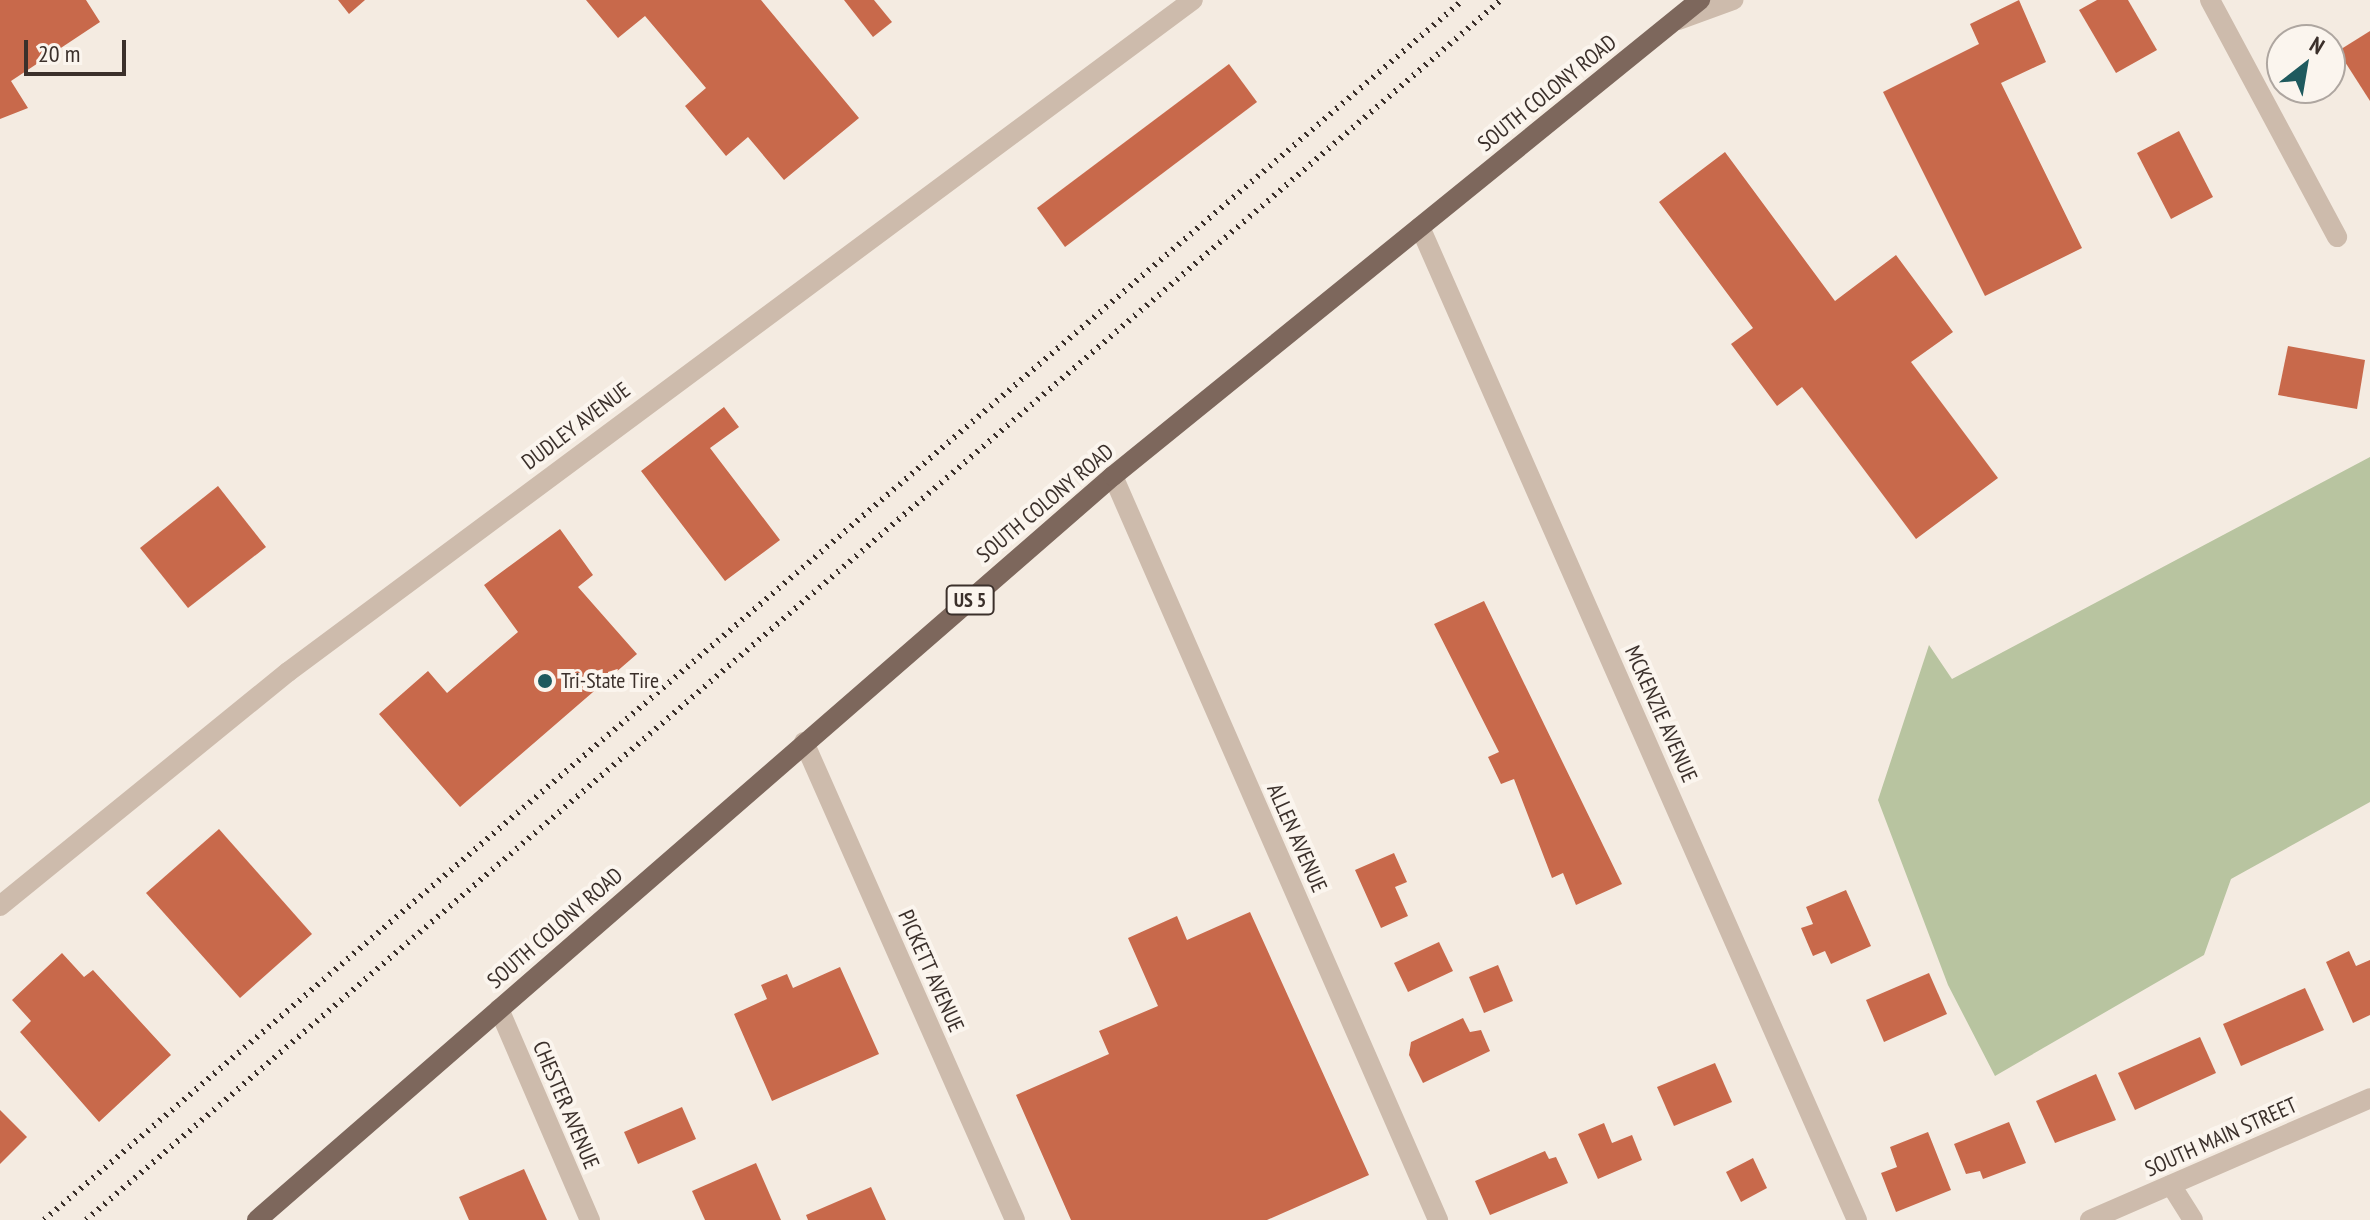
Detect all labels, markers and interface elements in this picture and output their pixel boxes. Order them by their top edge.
scale bar [28,24,130,74]
north arrow [2266,24,2346,104]
street label: SOUTH COLONY ROAD [1472,29,1622,157]
text: N [2305,30,2330,60]
text: 20 m [38,38,80,69]
street label: DUDLEY AVENUE [516,376,636,476]
street label: SOUTH COLONY ROAD [971,438,1119,568]
road number: US 5 [944,584,996,616]
street label: MCKENZIE AVENUE [1619,641,1703,787]
place label: Tri-State Tire [561,668,660,694]
marker: Tri-State Tire [536,672,554,690]
street label: ALLEN AVENUE [1261,779,1333,897]
street label: SOUTH COLONY ROAD [482,862,628,994]
street label: PICKETT AVENUE [892,905,970,1037]
street label: CHESTER AVENUE [527,1037,605,1173]
street label: SOUTH MAIN STREET [2141,1092,2301,1182]

